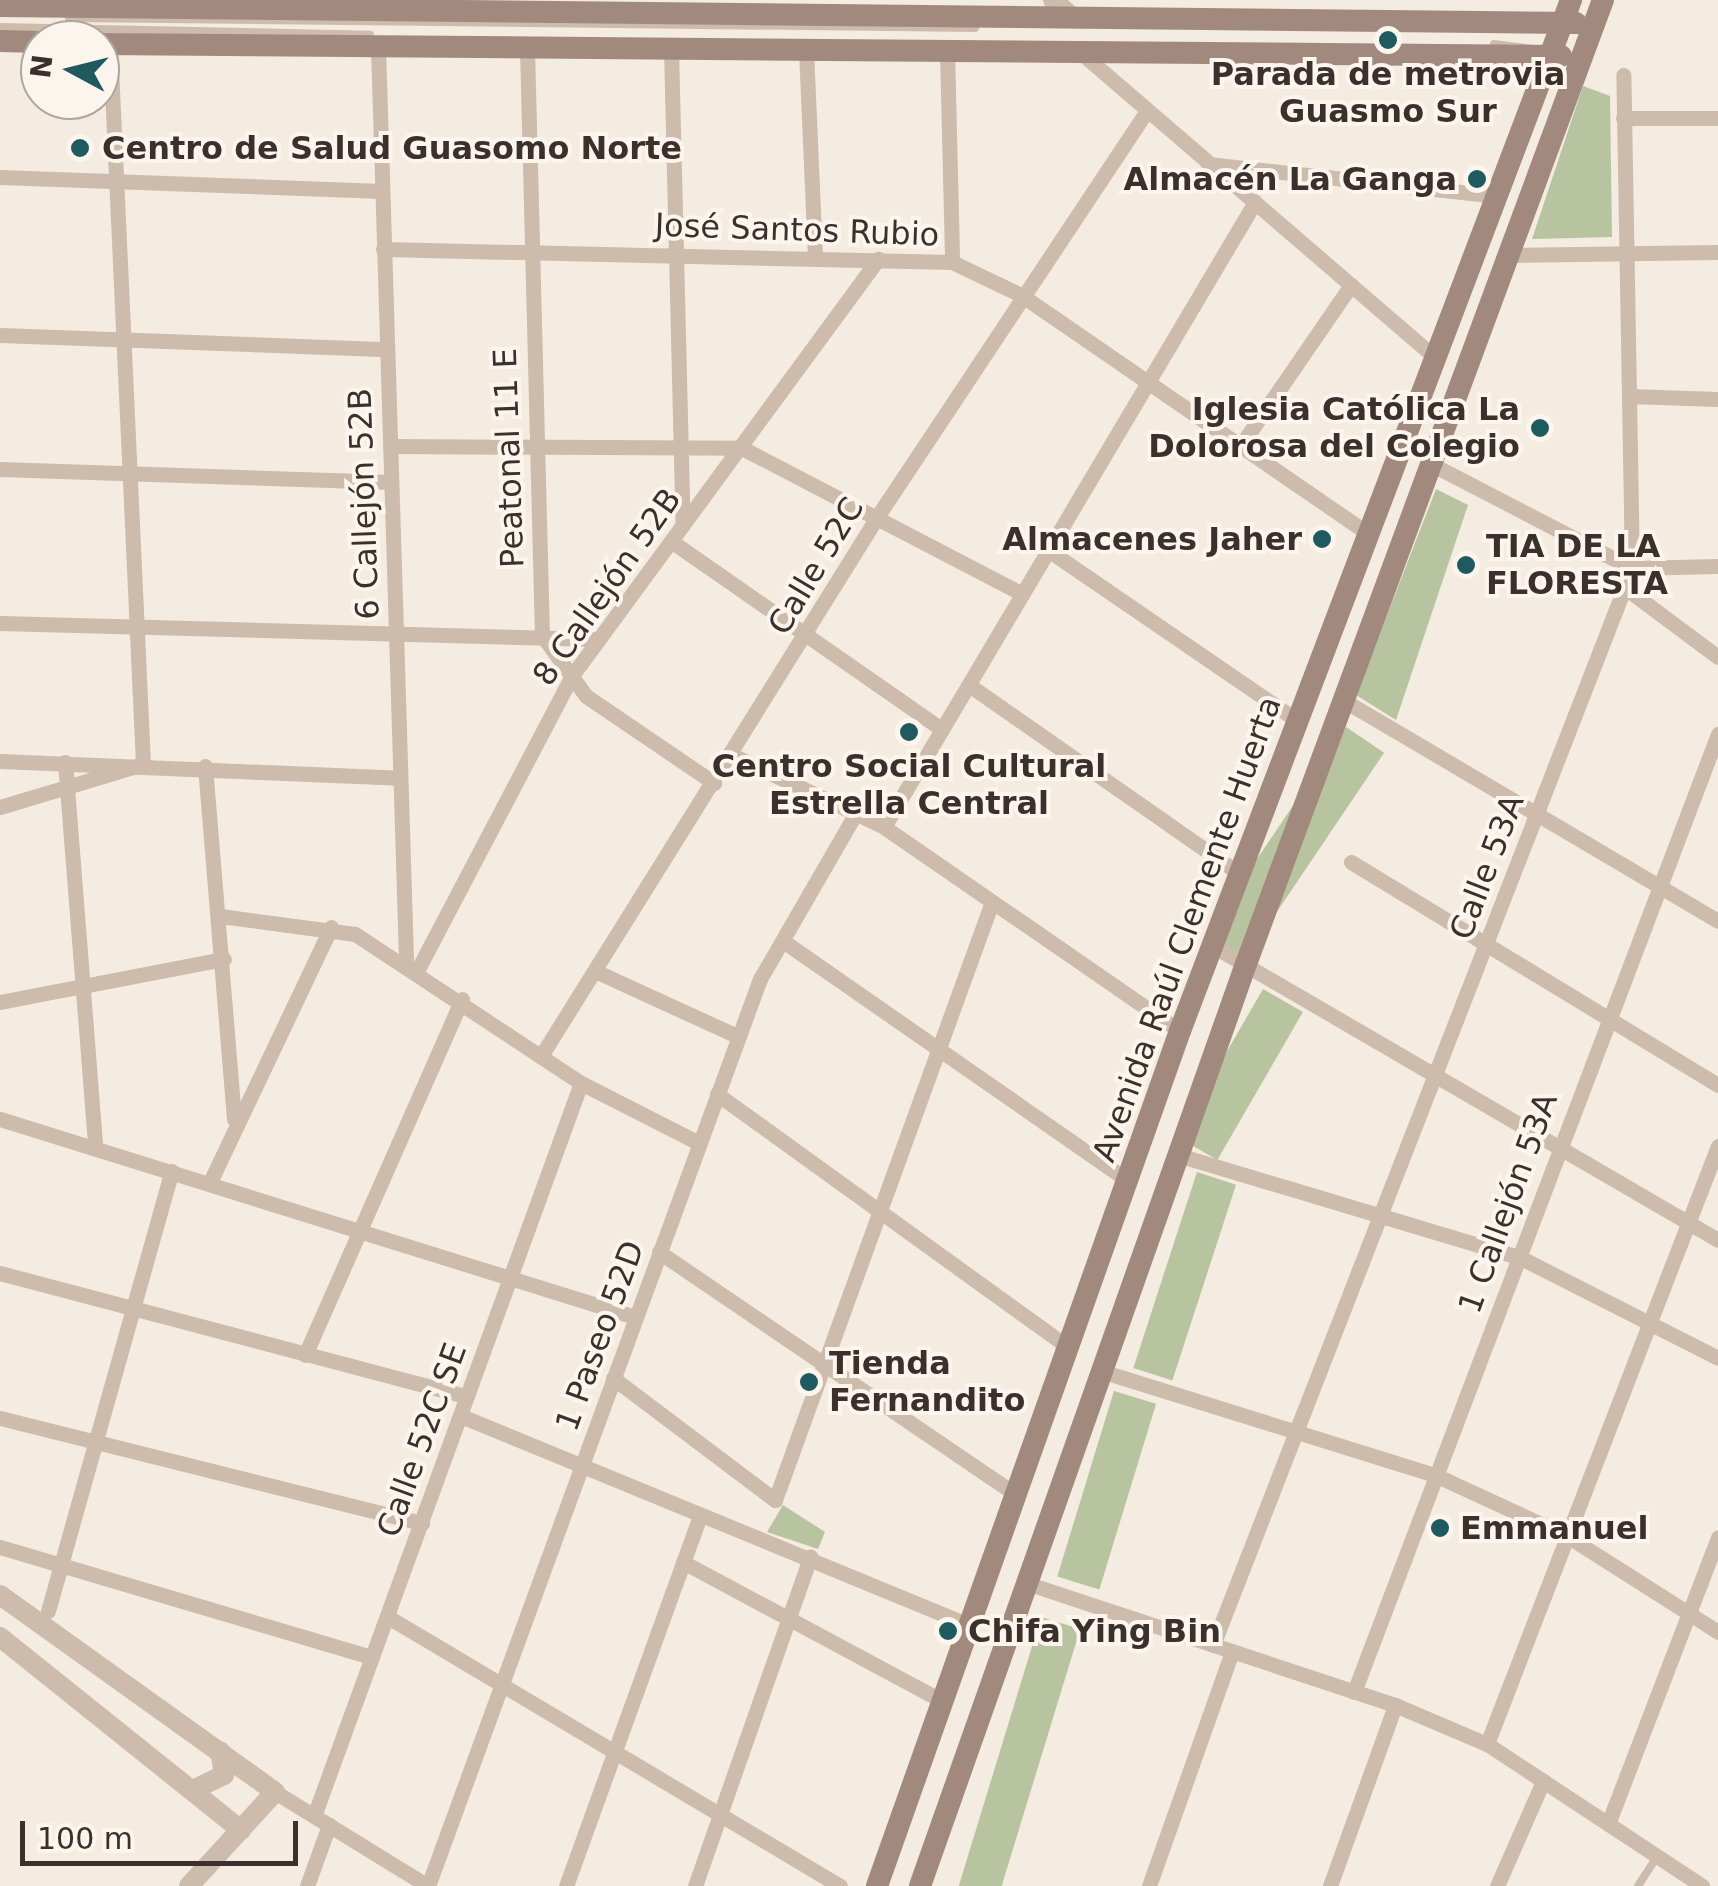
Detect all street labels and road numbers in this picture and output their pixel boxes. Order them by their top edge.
street label: José Santos Rubio [654,206,940,254]
street label: Peatonal 11 E [486,348,532,568]
street label: 6 Callejón 52B [341,388,387,620]
street label: 8 Callejón 52B [525,481,689,693]
street label: Calle 52C [760,491,872,641]
street label: Avenida Raúl Clemente Huerta [1085,691,1289,1167]
street label: Calle 53A [1442,789,1532,945]
street label: 1 Callejón 53A [1450,1088,1566,1318]
street label: 1 Paseo 52D [548,1236,652,1436]
street label: Calle 52C SE [369,1338,475,1542]

